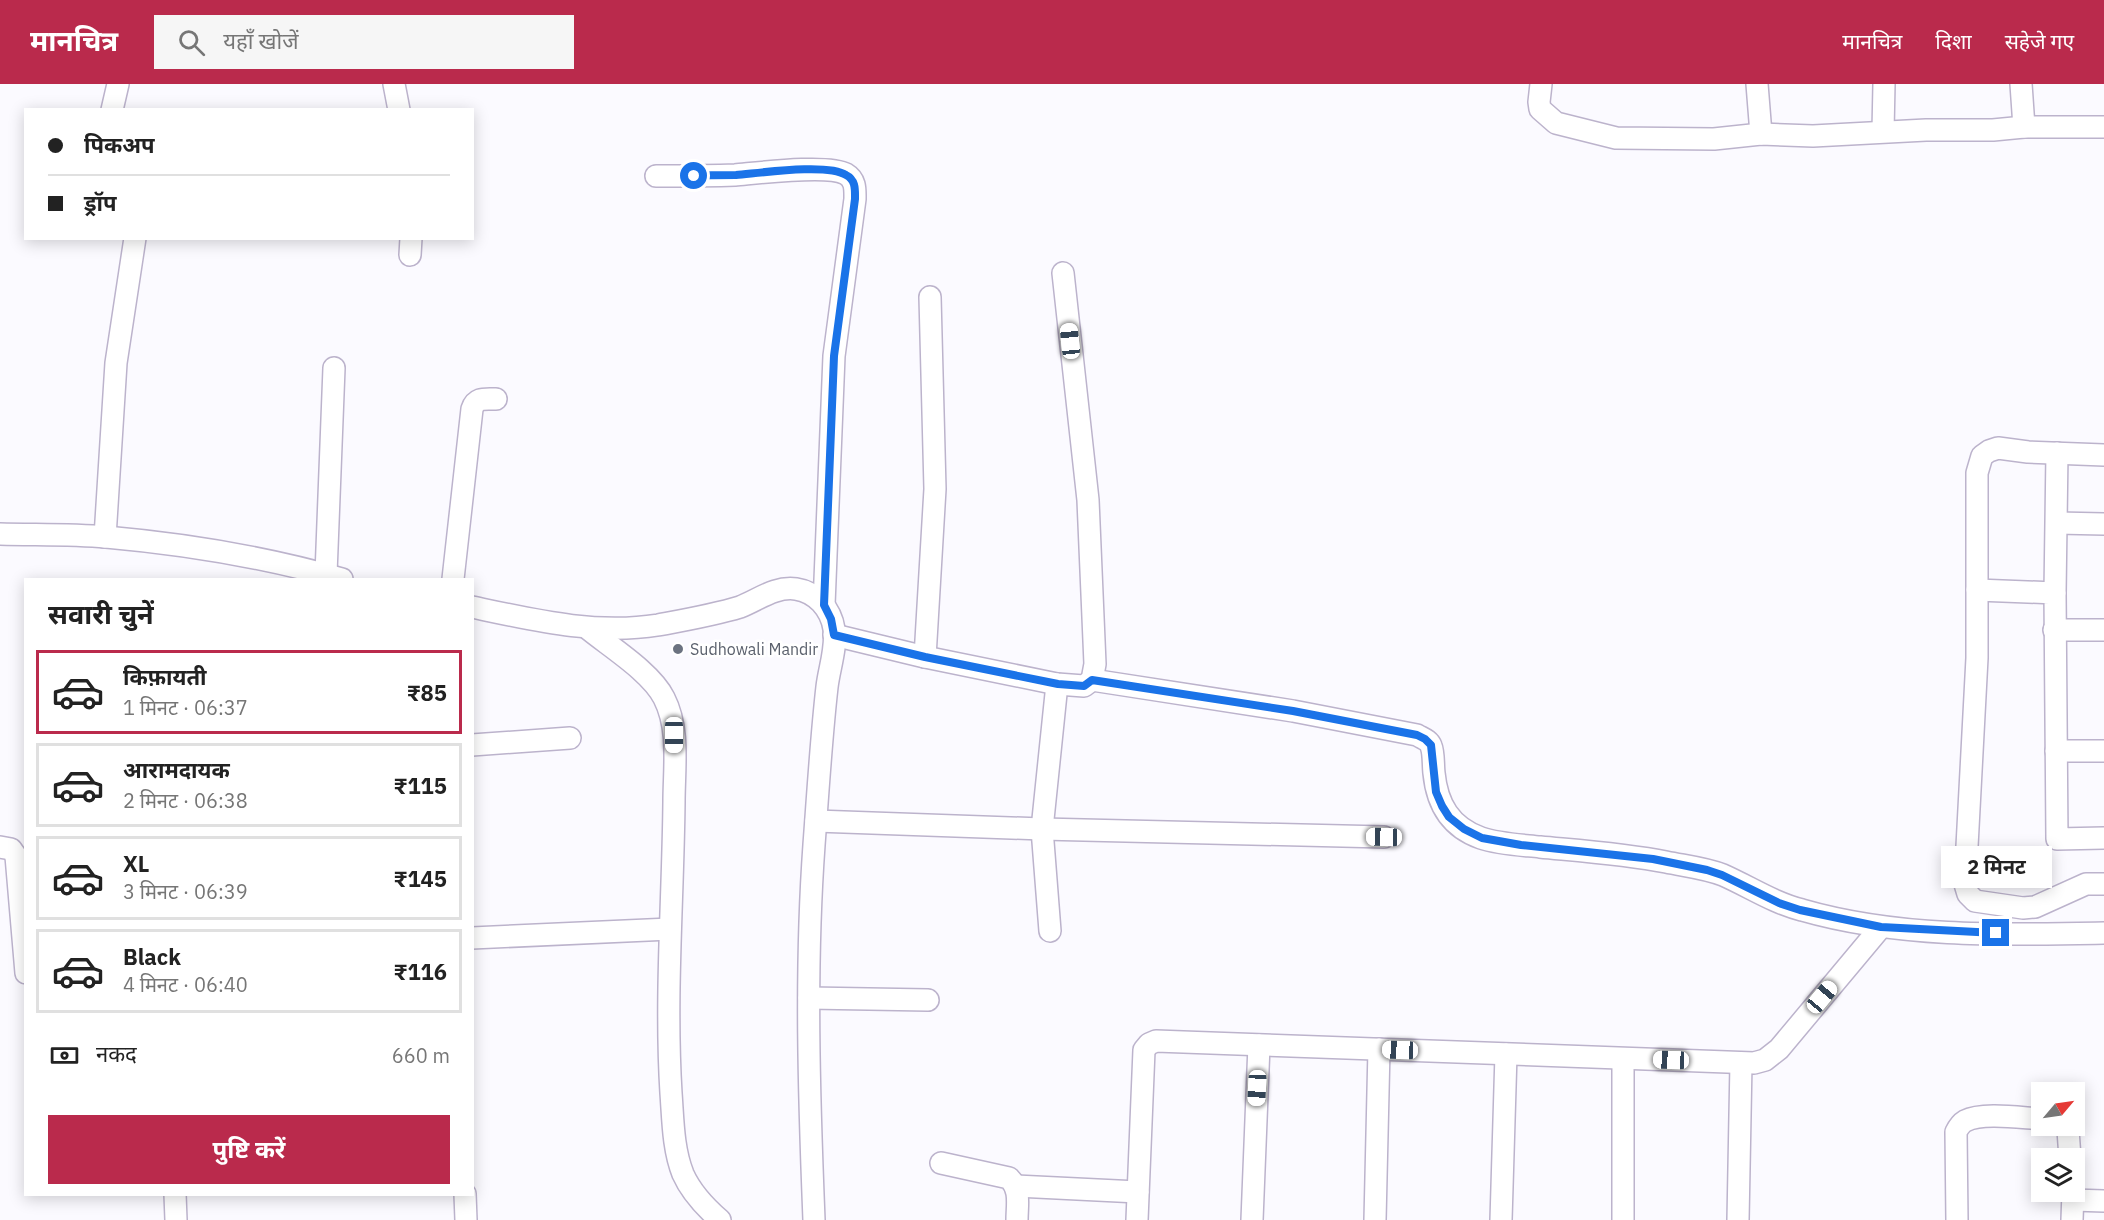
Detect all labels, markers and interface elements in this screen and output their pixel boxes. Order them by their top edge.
search box [154,15,574,69]
text: मानचित्र [30,22,118,59]
icon: search [175,26,208,59]
text: यहाँ खोजें [223,26,299,55]
text: मानचित्र [1842,27,1902,55]
text: दिशा [1935,27,1972,55]
text: सहेजे गए [2005,27,2074,55]
text: पिकअप [84,130,155,159]
route start [680,162,707,189]
text: ड्रॉप [84,188,117,217]
car [1059,322,1081,360]
text: सवारी चुनें [48,596,154,631]
place label: Sudhowali Mandir [690,639,818,659]
marker: Sudhowali Mandir [671,642,685,656]
text: किफ़ायती [123,662,207,691]
icon: car [51,665,105,719]
text: ₹85 [407,678,447,707]
text: 1 मिनट · 06:37 [123,694,248,721]
car [665,717,683,753]
text: आरामदायक [123,755,230,784]
icon: car [51,758,105,812]
text: ₹115 [394,771,447,800]
text: 2 मिनट · 06:38 [123,787,248,814]
car [1366,828,1402,846]
callout: 2 मिनट [1940,846,2052,888]
text: XL [123,849,149,878]
icon: car [51,851,105,905]
text: 2 मिनट [1967,853,2026,880]
text: ₹145 [394,864,447,893]
text: 3 मिनट · 06:39 [123,878,248,905]
route end [1982,919,2009,946]
text: Black [123,942,181,971]
icon: car [51,944,105,998]
text: ₹116 [394,957,447,986]
text: 4 मिनट · 06:40 [123,971,248,998]
car [1804,977,1840,1017]
icon: cash [48,1039,81,1072]
text: नकद [96,1039,137,1068]
car [1382,1040,1418,1060]
text: 660 m [392,1042,450,1069]
car [1653,1050,1689,1070]
car [1247,1070,1267,1106]
north arrow [2031,1082,2085,1136]
map controls [2031,1082,2085,1202]
button: पुष्टि करें [48,1115,450,1184]
button: layers [2031,1148,2085,1202]

